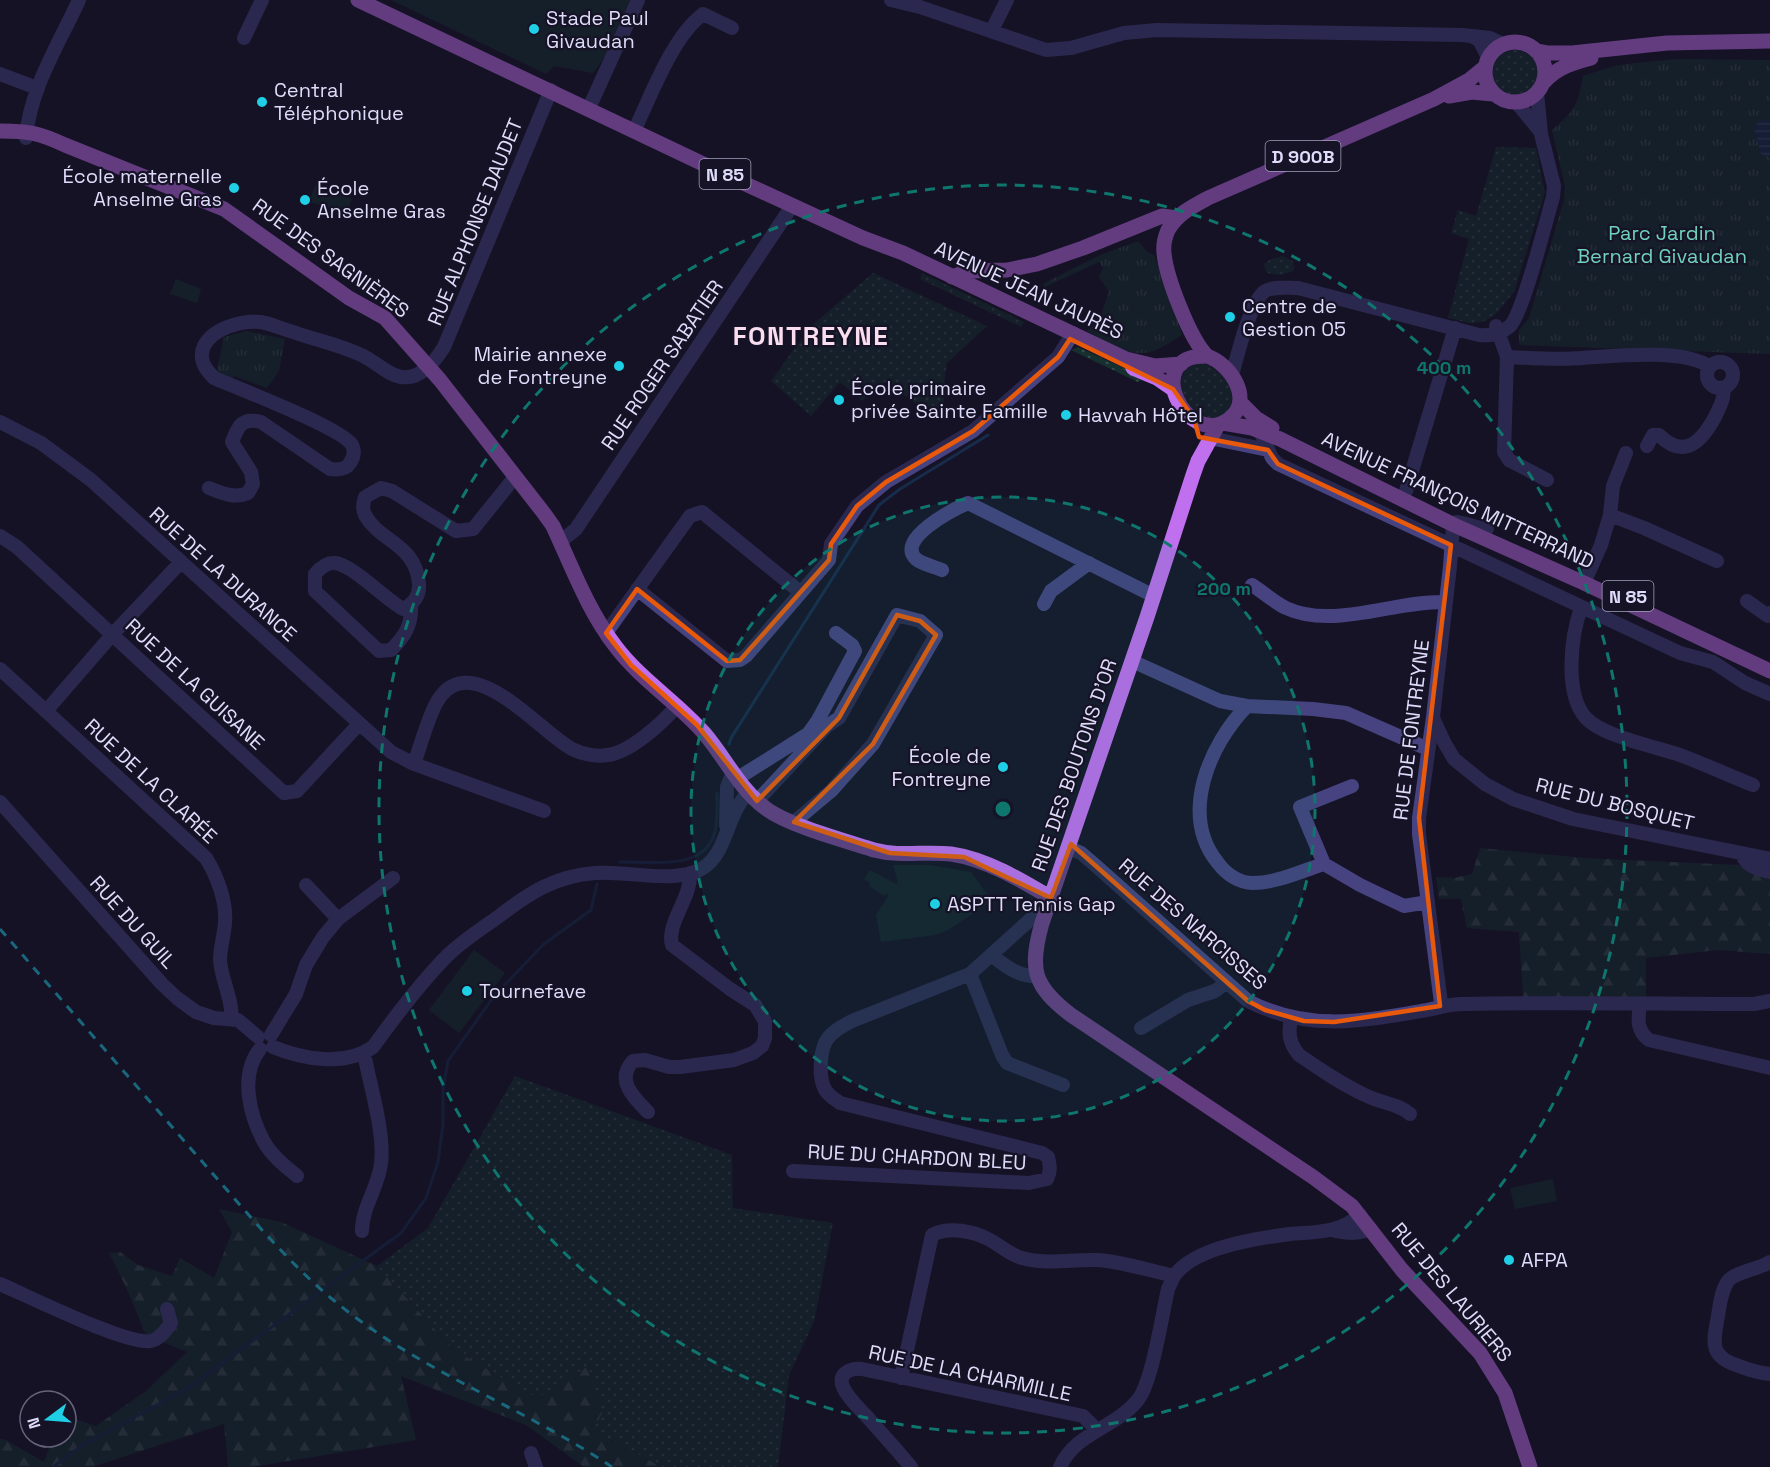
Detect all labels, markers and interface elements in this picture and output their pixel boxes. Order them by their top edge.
place label: Stade Paul Givaudan [546,5,649,54]
marker: Stade Paul Givaudan [527,22,541,36]
place label: Central Téléphonique [274,77,404,126]
marker: Central Téléphonique [255,95,269,109]
street label: RUE ALPHONSE DAUDET [422,114,529,329]
road number: D 900B [1266,141,1340,171]
road number: N 85 [700,159,750,189]
place label: École maternelle Anselme Gras [63,163,222,212]
place label: École Anselme Gras [317,175,446,224]
marker: École maternelle Anselme Gras [227,181,241,195]
street label: RUE DES SAGNIÈRES [247,192,415,324]
marker: École Anselme Gras [298,193,312,207]
park label: Parc Jardin Bernard Givaudan [1577,220,1747,269]
street label: AVENUE JEAN JAURÈS [930,235,1128,345]
street label: RUE ROGER SABATIER [595,275,729,455]
place label: Centre de Gestion 05 [1242,293,1346,342]
marker: Centre de Gestion 05 [1223,310,1237,324]
district label: FONTREYNE [733,319,889,353]
place label: Mairie annexe de Fontreyne [474,341,607,390]
text: 400 m [1417,356,1471,379]
marker: Mairie annexe de Fontreyne [612,359,626,373]
place label: École primaire privée Sainte Famille [851,375,1048,424]
marker: École primaire privée Sainte Famille [832,393,846,407]
place label: Havvah Hôtel [1078,402,1203,428]
marker: Havvah Hôtel [1059,408,1073,422]
street label: AVENUE FRANÇOIS MITTERRAND [1318,425,1598,575]
street label: RUE DE LA DURANCE [144,501,302,647]
text: 200 m [1197,577,1251,600]
road number: N 85 [1602,581,1654,611]
street label: RUE DE LA GUISANE [120,613,270,755]
street label: RUE DE FONTREYNE [1387,638,1435,822]
street label: RUE DES BOUTONS D'OR [1025,655,1123,875]
street label: RUE DE LA CLARÉE [79,713,223,849]
place label: École de Fontreyne [891,743,991,792]
marker: École de Fontreyne [996,760,1010,774]
street label: RUE DU BOSQUET [1533,772,1697,836]
centre of rings [993,799,1013,819]
street label: RUE DES NARCISSES [1113,852,1273,996]
street label: RUE DU GUIL [84,870,182,974]
place label: ASPTT Tennis Gap [947,891,1116,917]
marker: ASPTT Tennis Gap [928,897,942,911]
place label: Tournefave [479,978,586,1004]
marker: Tournefave [460,984,474,998]
street label: RUE DU CHARDON BLEU [807,1138,1027,1176]
street label: RUE DES LAURIERS [1386,1217,1518,1367]
place label: AFPA [1521,1247,1568,1273]
marker: AFPA [1502,1253,1516,1267]
street label: RUE DE LA CHARMILLE [866,1339,1074,1407]
north arrow [18,1389,78,1449]
text: N [22,1415,46,1431]

